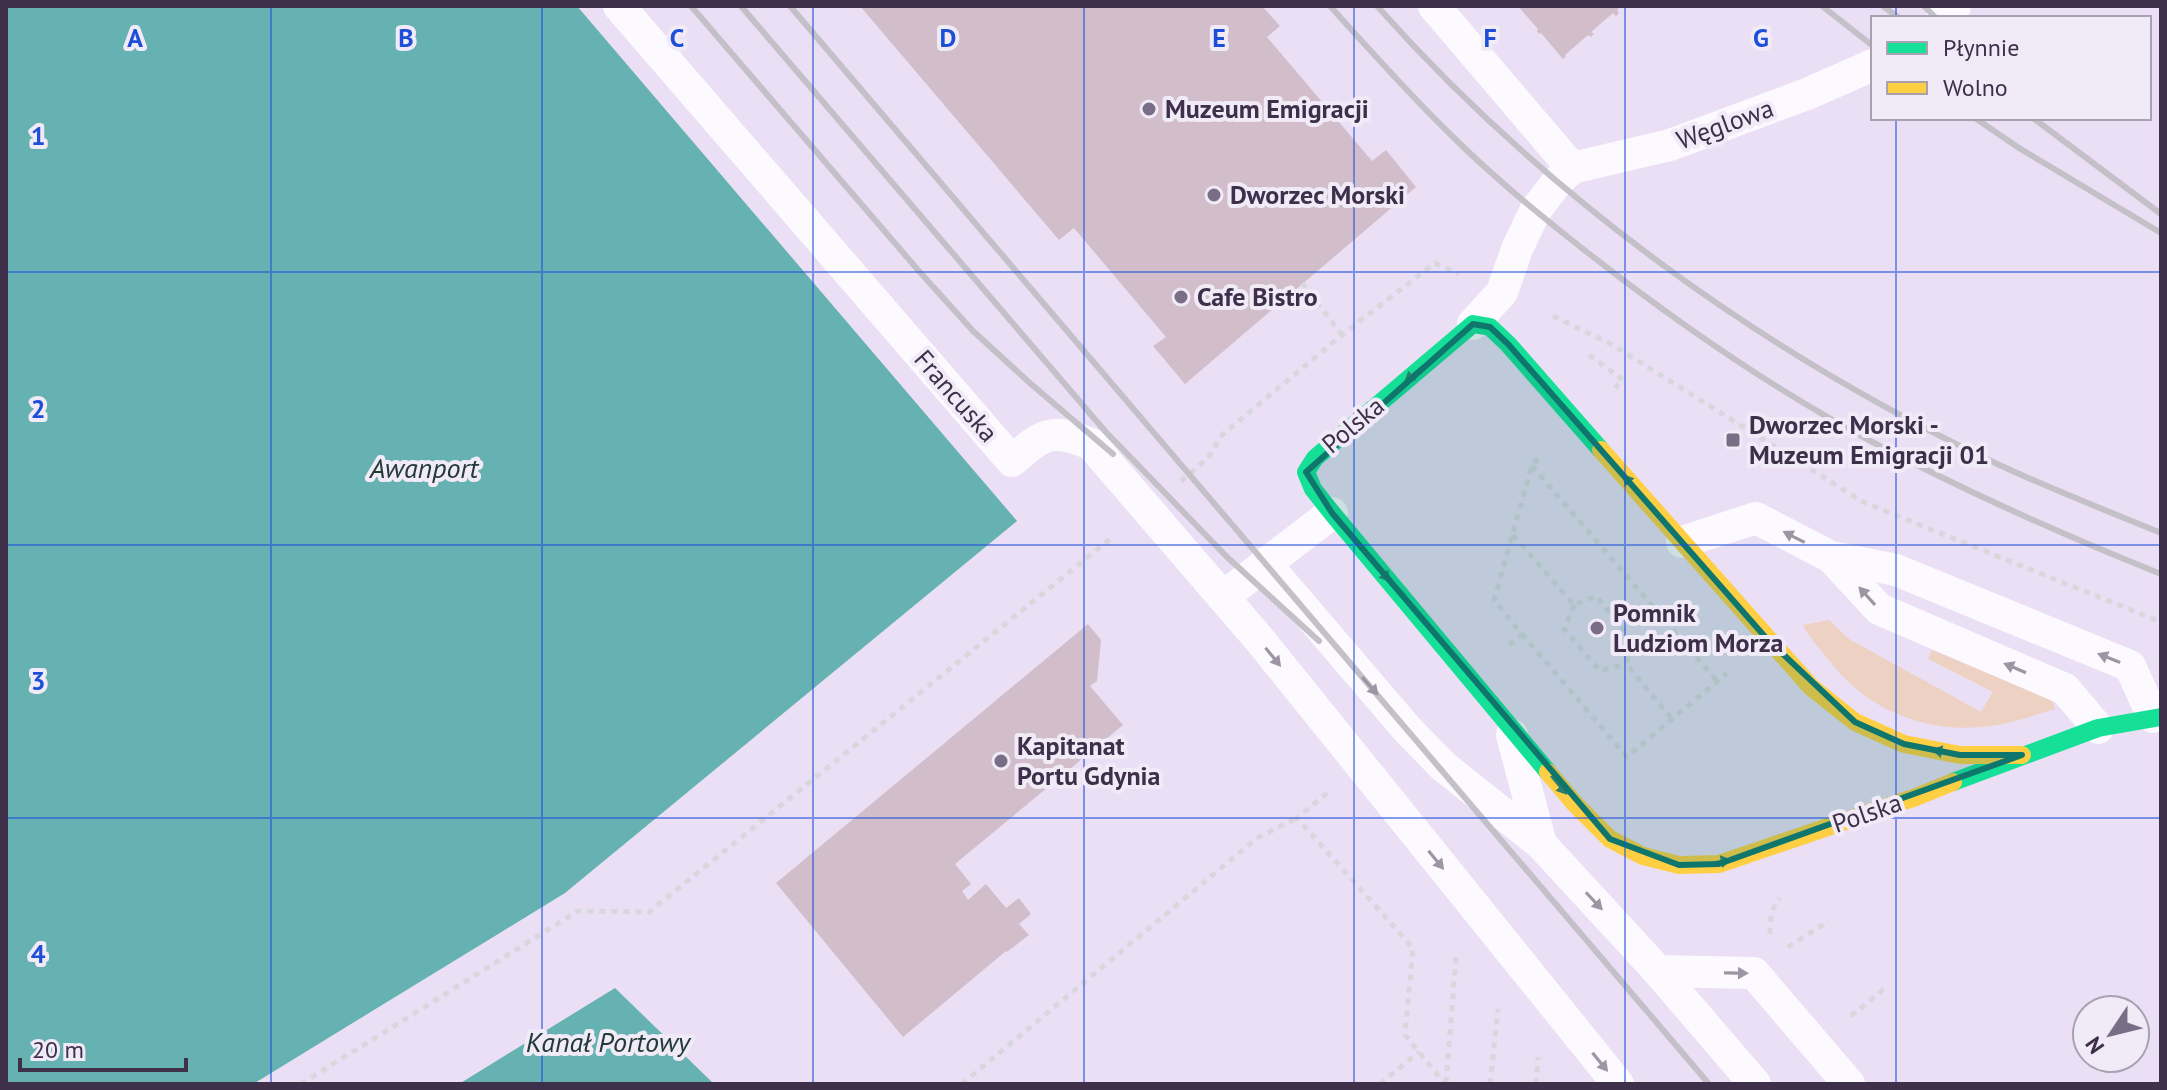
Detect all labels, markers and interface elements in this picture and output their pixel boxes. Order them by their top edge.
legend [1871,16,2151,120]
text: A [127,21,143,54]
text: B [398,21,414,54]
text: C [670,21,684,54]
text: D [940,21,956,54]
text: E [1212,21,1226,54]
text: F [1483,21,1497,54]
text: G [1753,21,1769,54]
text: Płynnie [1943,32,2020,63]
text: Wolno [1943,72,2008,103]
street label: Węglowa [1672,91,1778,156]
place label: Muzeum Emigracji [1165,92,1369,125]
marker: Muzeum Emigracji [1140,100,1158,118]
text: 1 [31,119,45,152]
place label: Dworzec Morski [1230,178,1405,211]
marker: Dworzec Morski [1205,186,1223,204]
place label: Cafe Bistro [1197,280,1318,313]
marker: Cafe Bistro [1172,288,1190,306]
street label: Francuska [907,343,1005,449]
one-way arrow [1404,365,1423,383]
street label: Polska [1315,389,1391,460]
text: 2 [31,392,45,425]
place label: Dworzec Morski - Muzeum Emigracji 01 [1749,408,1989,471]
marker: Dworzec Morski - Muzeum Emigracji 01 [1724,431,1742,449]
water label: Awanport [369,449,479,486]
one-way arrow [1622,474,1640,493]
one-way arrow [1782,531,1805,544]
one-way arrow [1373,562,1390,582]
one-way arrow [1859,587,1877,606]
place label: Pomnik Ludziom Morza [1613,596,1783,659]
marker: Pomnik Ludziom Morza [1588,619,1606,637]
one-way arrow [1264,647,1281,667]
one-way arrow [2097,651,2121,664]
one-way arrow [2003,661,2027,674]
text: 3 [31,664,45,697]
one-way arrow [1361,677,1379,696]
place label: Kapitanat Portu Gdynia [1017,729,1160,792]
one-way arrow [1931,745,1956,758]
marker: Kapitanat Portu Gdynia [992,752,1010,770]
one-way arrow [1550,775,1567,795]
street label: Polska [1828,785,1906,840]
one-way arrow [1427,850,1443,870]
one-way arrow [1707,855,1732,867]
one-way arrow [1585,892,1603,911]
text: 4 [31,937,46,970]
one-way arrow [1724,966,1749,979]
north arrow [2071,994,2151,1074]
scale bar [20,1022,186,1072]
water label: Kanał Portowy [526,1023,692,1060]
text: N [2079,1032,2110,1059]
text: 20 m [32,1034,84,1065]
one-way arrow [1591,1051,1608,1071]

